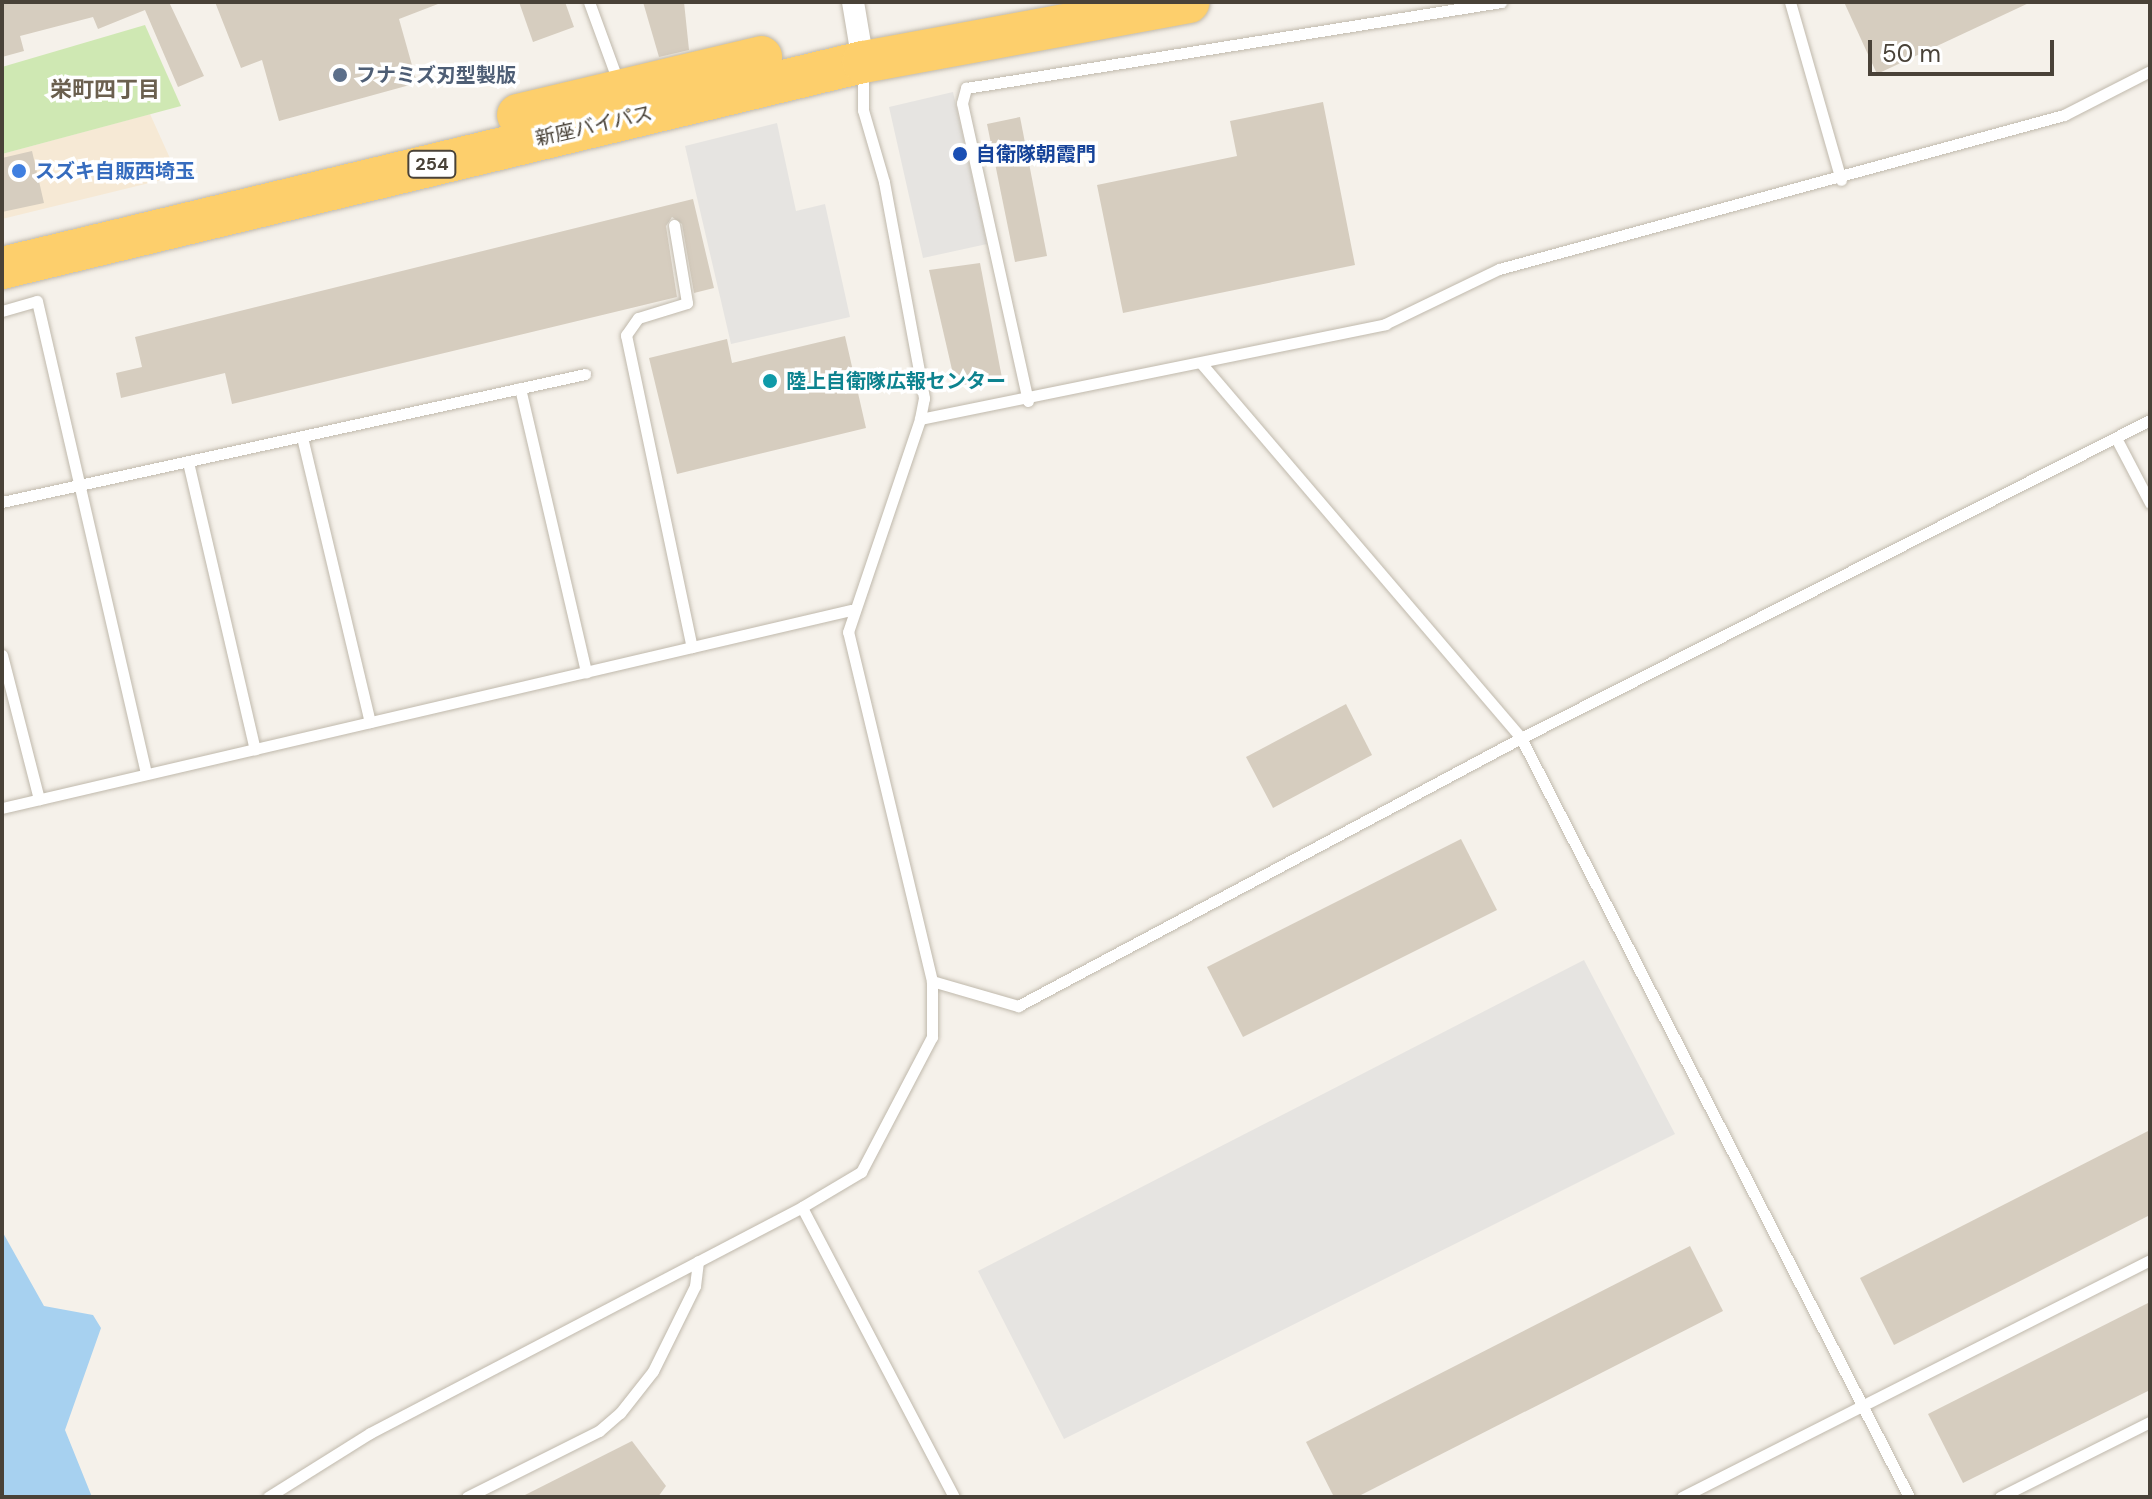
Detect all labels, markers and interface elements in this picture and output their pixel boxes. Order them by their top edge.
scale bar [1872,24,2058,74]
text: 50 m [1882,38,1941,69]
place label: フナミズ刃型製版 [356,63,516,87]
marker: フナミズ刃型製版 [331,66,349,84]
district label: 栄町四丁目 [50,77,160,103]
street label: 新座バイパス [533,101,655,151]
place label: 自衛隊朝霞門 [976,142,1096,166]
marker: 自衛隊朝霞門 [951,145,969,163]
road number: 254 [406,150,458,178]
place label: スズキ自販西埼玉 [35,159,195,183]
marker: スズキ自販西埼玉 [10,162,28,180]
place label: 陸上自衛隊広報センター [786,369,1006,393]
marker: 陸上自衛隊広報センター [761,372,779,390]

